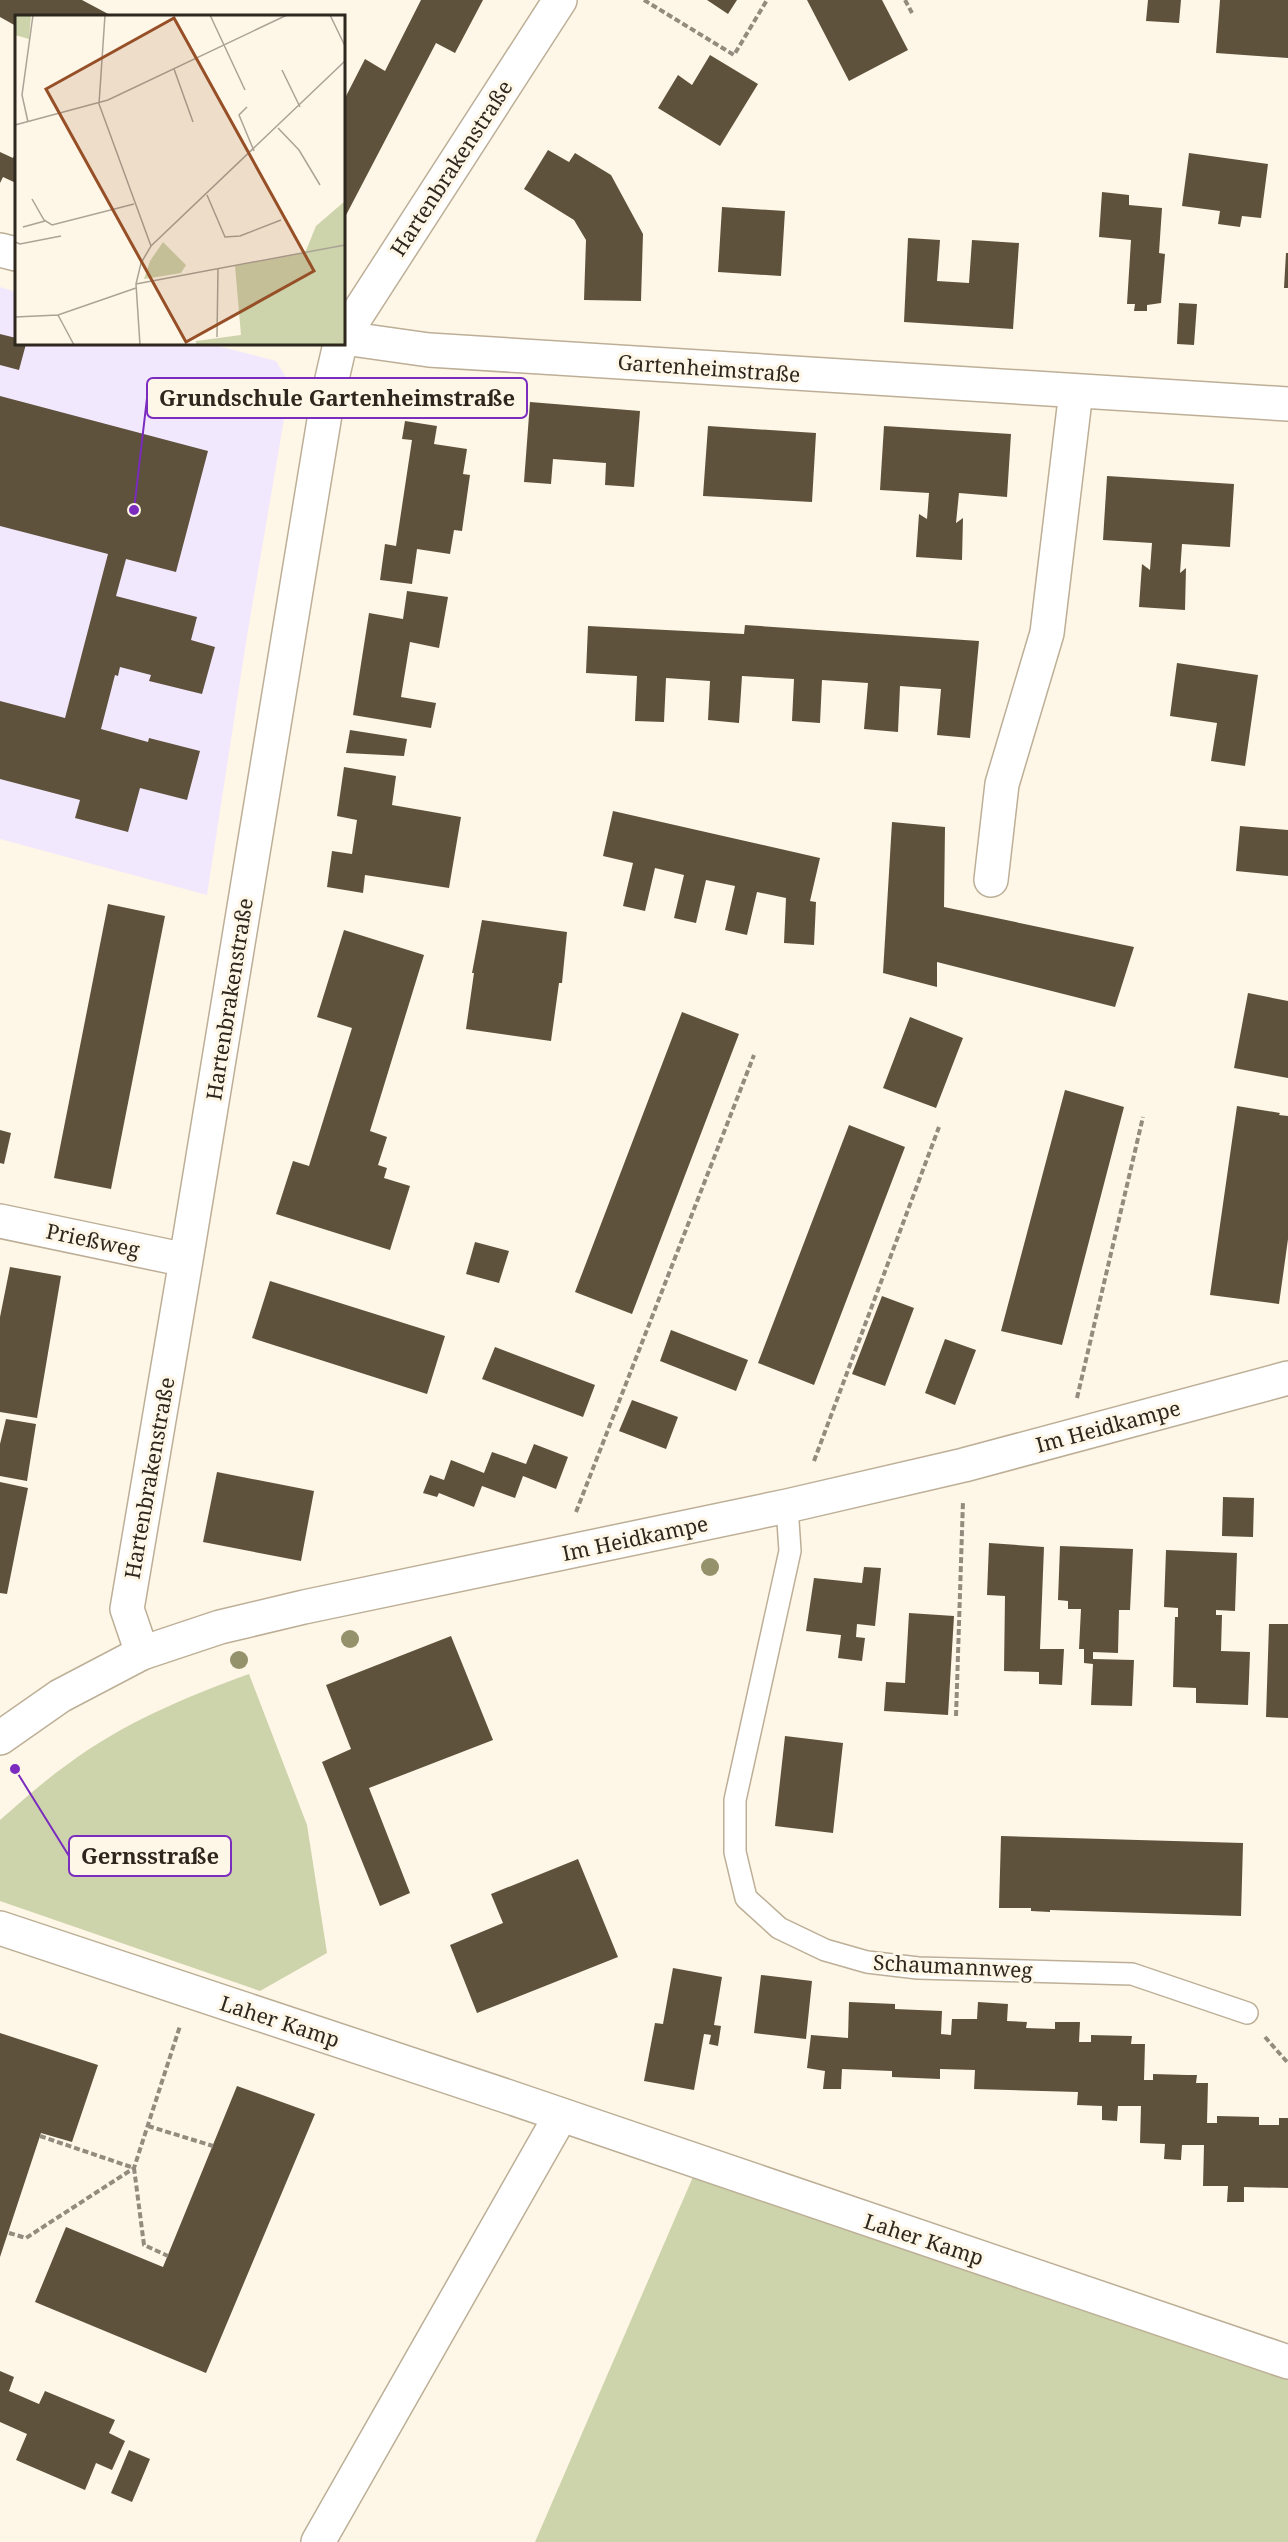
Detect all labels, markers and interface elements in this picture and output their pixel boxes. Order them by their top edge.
inset map [15,15,345,345]
street label: Hartenbrakenstraße [384,75,518,261]
street label: Gartenheimstraße [617,348,801,388]
callout: Grundschule Gartenheimstraße [147,378,527,418]
text: Grundschule Gartenheimstraße [159,382,515,412]
street label: Hartenbrakenstraße [199,896,259,1102]
street label: Prießweg [44,1216,143,1264]
street label: Hartenbrakenstraße [117,1375,181,1581]
street label: Im Heidkampe [1033,1393,1183,1459]
street label: Im Heidkampe [559,1509,711,1567]
callout: Gernsstraße [69,1836,231,1876]
text: Gernsstraße [81,1840,219,1870]
street label: Schaumannweg [873,1948,1034,1984]
street label: Laher Kamp [217,1989,343,2053]
street label: Laher Kamp [861,2207,987,2271]

